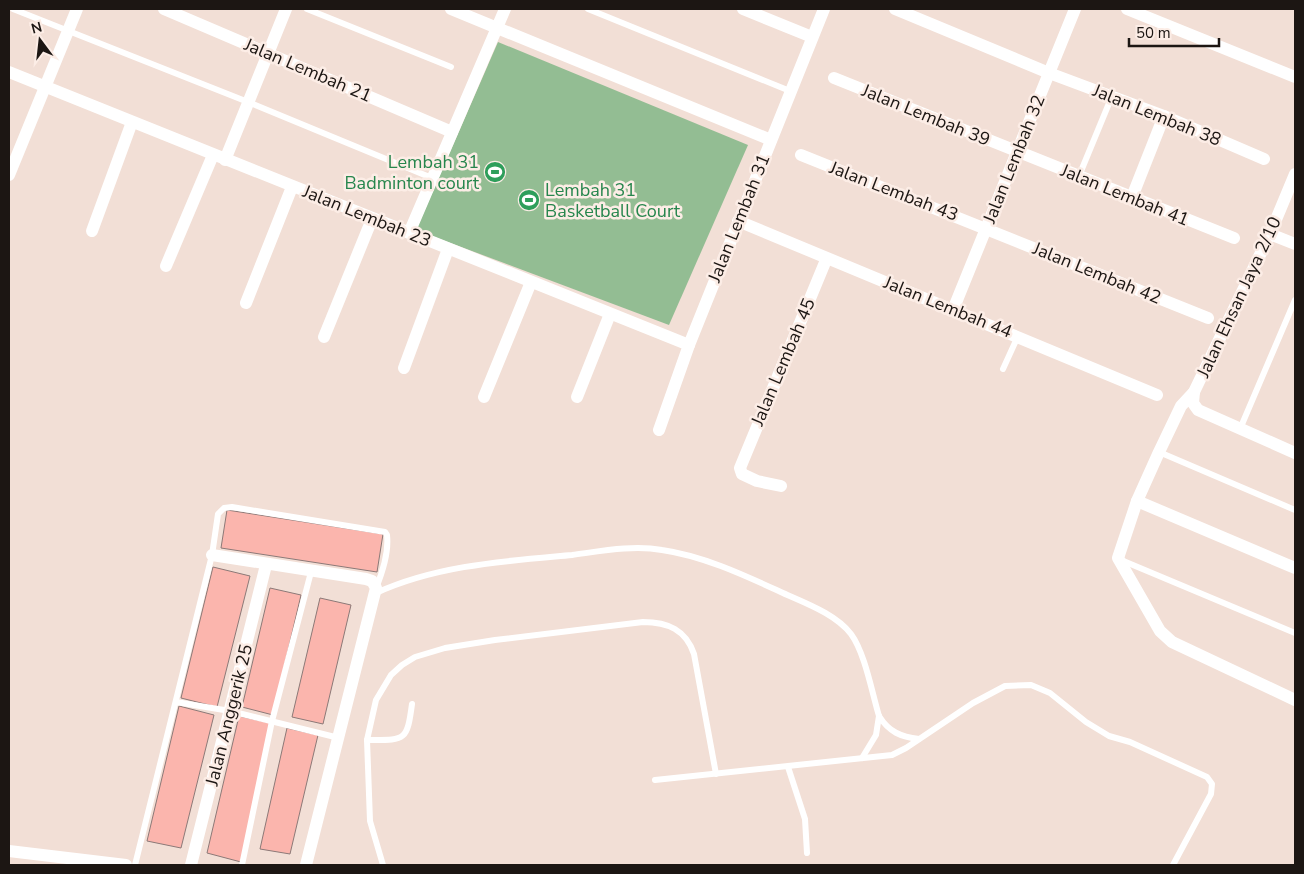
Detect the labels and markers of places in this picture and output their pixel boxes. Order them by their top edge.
place label: Lembah 31 Badminton court [344,150,480,195]
sports icon: Lembah 31 Badminton court [483,160,507,184]
place label: Lembah 31 Basketball Court [545,178,681,223]
sports icon: Lembah 31 Basketball Court [517,188,541,212]

